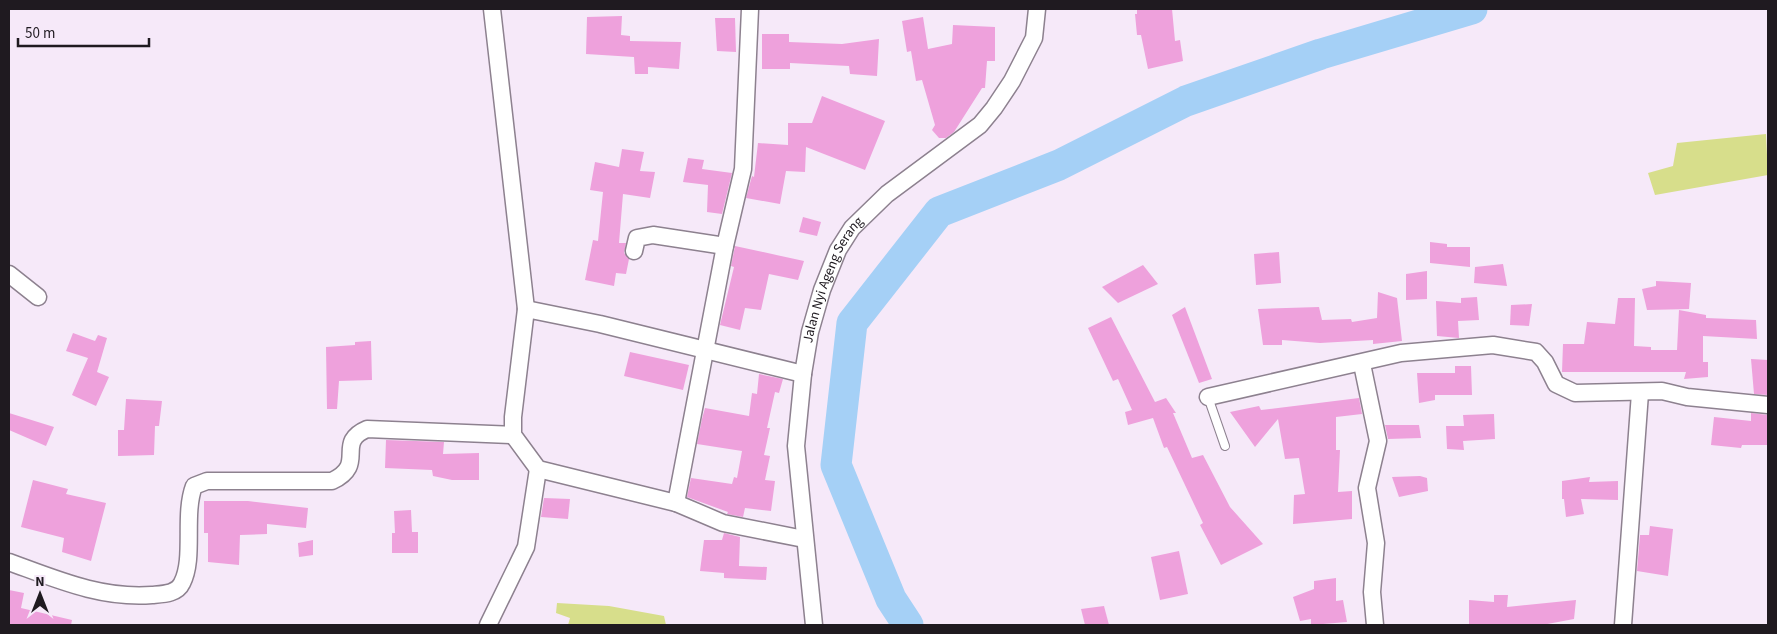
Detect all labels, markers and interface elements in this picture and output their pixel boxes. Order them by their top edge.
scale bar [18,15,149,47]
text: 50 m [25,23,55,44]
street label: Jalan Nyi Ageng Serang [798,212,868,345]
north arrow [15,569,65,619]
text: N [35,572,45,592]

